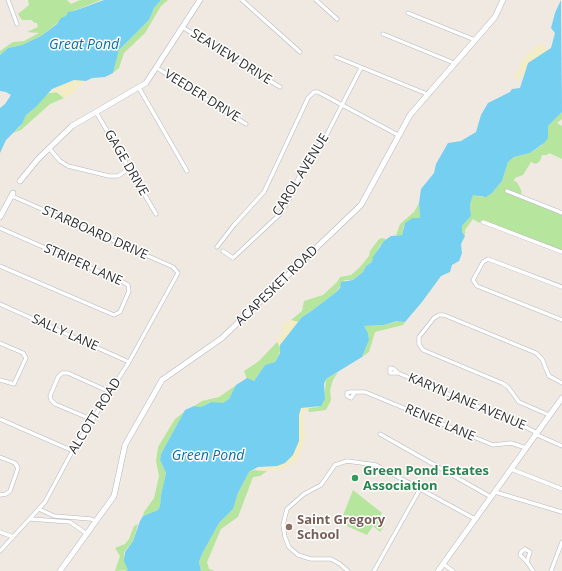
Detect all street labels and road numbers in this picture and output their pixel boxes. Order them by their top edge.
street label: SEAVIEW DRIVE [188,26,274,88]
street label: VEEDER DRIVE [161,67,243,125]
street label: GAGE DRIVE [101,127,151,199]
street label: CAROL AVENUE [269,131,333,219]
street label: STARBOARD DRIVE [40,203,150,263]
street label: STRIPER LANE [41,241,125,289]
street label: ACAPESKET ROAD [233,243,321,329]
street label: SALLY LANE [29,311,101,355]
street label: KARYN JANE AVENUE [406,370,528,434]
street label: ALCOTT ROAD [65,375,125,457]
street label: RENEE LANE [402,401,478,445]

